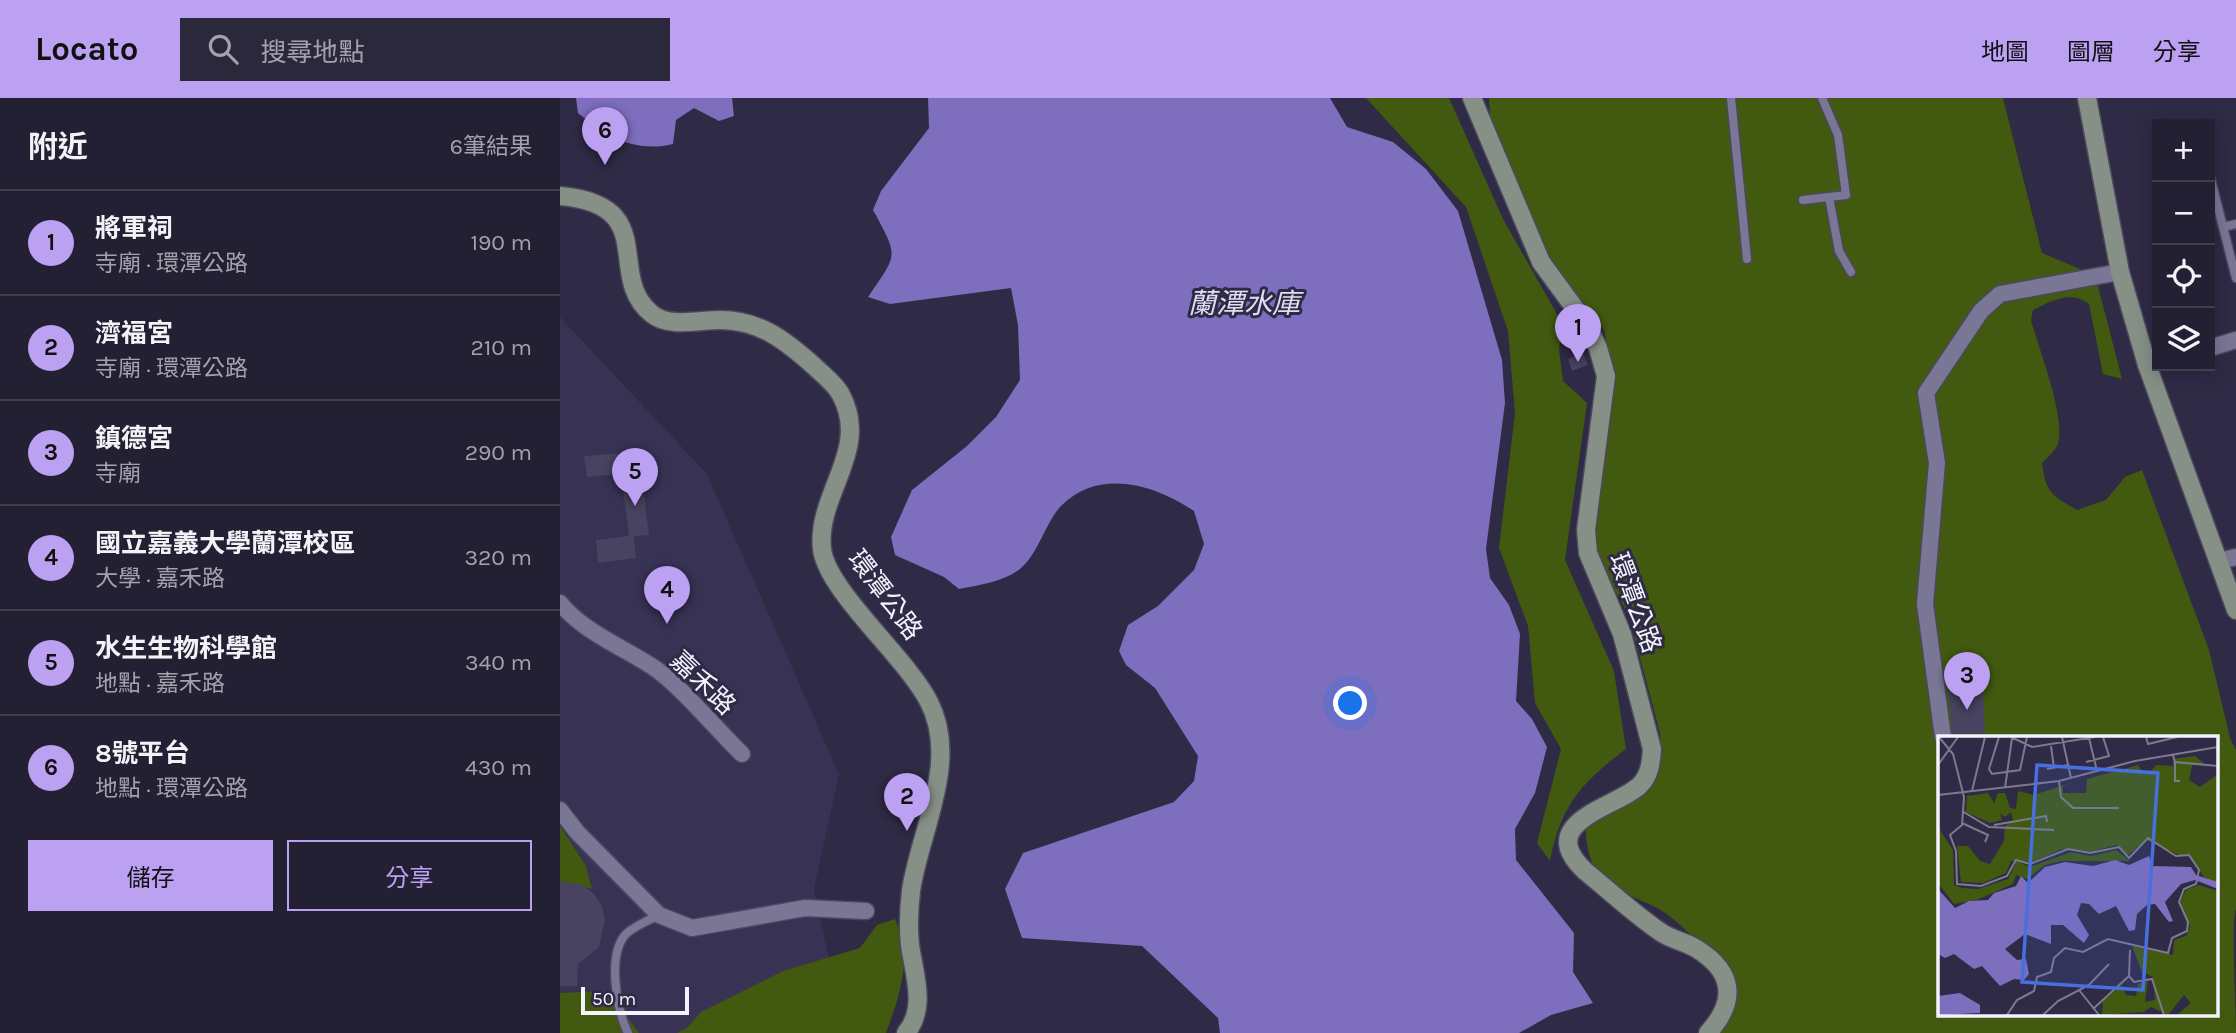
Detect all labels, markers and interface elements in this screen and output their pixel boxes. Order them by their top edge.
search box [180,18,670,81]
text: Locato [35,30,138,68]
icon: search [204,30,242,68]
text: 搜尋地點 [260,37,364,68]
text: 地圖 [1981,38,2029,66]
text: 圖層 [2067,38,2115,66]
text: 分享 [2153,38,2201,66]
pin: 6 [582,107,628,165]
map controls [2152,119,2215,371]
button: + [2152,119,2215,182]
text: 附近 [28,129,88,165]
text: 6筆結果 [450,133,532,160]
button: − [2152,182,2215,245]
text: 將軍祠 [95,213,173,244]
text: 1 [47,229,55,256]
text: 190 m [470,229,532,256]
button: locate [2152,245,2215,308]
text: 寺廟 · 環潭公路 [95,250,248,277]
water label: 蘭潭水庫 [1188,287,1304,320]
pin: 1 [1555,304,1601,362]
button: layers [2152,308,2215,371]
text: 濟福宮 [95,318,173,349]
text: 2 [44,334,58,361]
text: 210 m [470,334,532,361]
text: 寺廟 · 環潭公路 [95,355,248,382]
text: 鎮德宮 [95,423,173,454]
text: 3 [44,439,58,466]
text: 290 m [465,439,532,466]
pin: 5 [612,448,658,506]
text: 寺廟 [95,460,141,487]
text: 國立嘉義大學蘭潭校區 [95,528,355,559]
text: 4 [44,544,58,571]
text: 320 m [464,544,532,571]
street label: 環潭公路 [841,544,929,646]
street label: 環潭公路 [1603,549,1667,657]
text: 大學 · 嘉禾路 [95,565,225,592]
pin: 4 [644,566,690,624]
text: 水生生物科學館 [95,633,277,664]
street label: 嘉禾路 [664,645,742,721]
text: 5 [44,649,58,676]
text: 340 m [465,649,532,676]
pin: 3 [1944,652,1990,710]
text: 地點 · 嘉禾路 [95,670,225,697]
your location [1333,686,1367,720]
inset map [1938,736,2218,1016]
text: 8號平台 [95,738,190,769]
text: 6 [44,754,58,781]
text: 430 m [465,754,532,781]
pin: 2 [884,773,930,831]
text: 地點 · 環潭公路 [95,775,248,802]
button: 儲存 [28,840,273,911]
button: 分享 [287,840,532,911]
scale bar [581,984,690,1016]
text: 50 m [592,988,636,1010]

